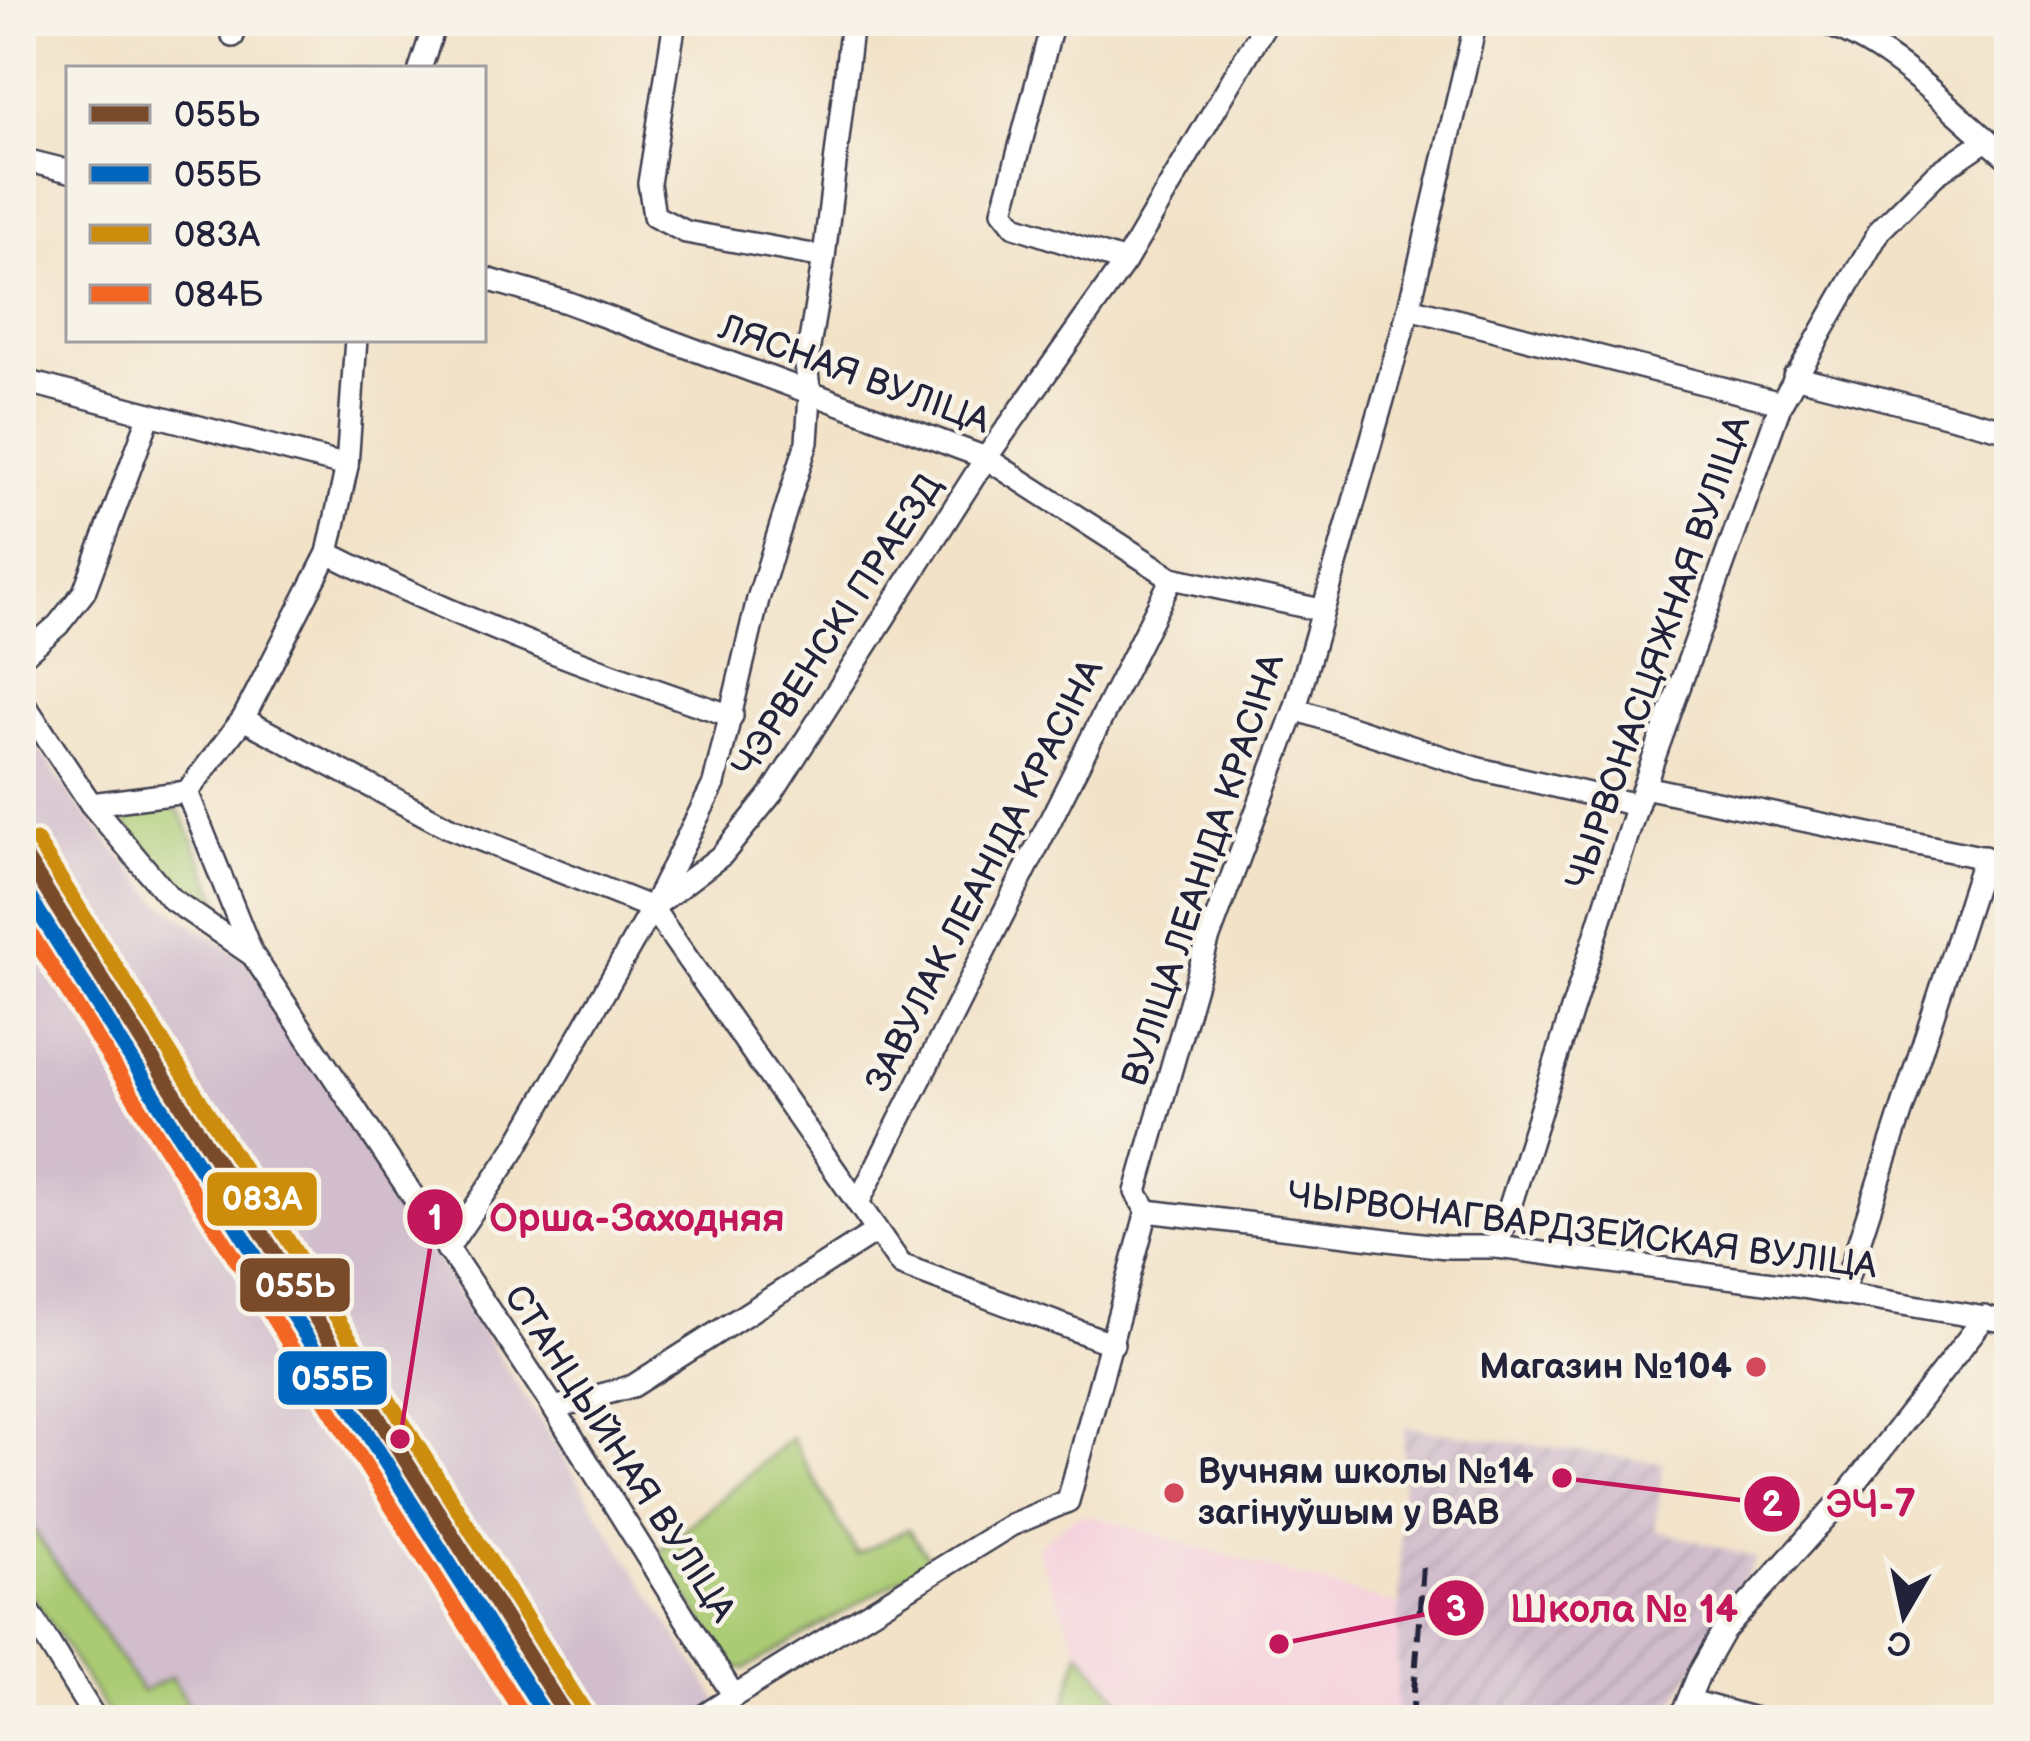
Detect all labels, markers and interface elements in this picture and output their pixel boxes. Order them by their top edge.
legend [66,66,486,342]
text: 055Ь [174,94,260,137]
text: 055Б [174,154,261,197]
text: 083А [174,214,260,257]
text: 084Б [174,274,263,317]
street label: ЛЯСНАЯ ВУЛІЦА [712,306,995,444]
street label: ЧЫРВОНАСЦЯЖНАЯ ВУЛІЦА [1558,411,1760,895]
street label: ЧЭРВЕНСКІ ПРАЕЗД [724,466,952,786]
street label: ВУЛІЦА ЛЕАНІДА КРАСІНА [1114,648,1294,1091]
street label: ЗАВУЛАК ЛЕАНІДА КРАСІНА [857,652,1113,1100]
line badge: 083А [205,1170,319,1228]
street label: ЧЫРВОНАГВАРДЗЕЙСКАЯ ВУЛІЦА [1285,1173,1879,1289]
text: 083А [222,1180,302,1220]
callout: Орша-Заходняя [405,1180,809,1255]
text: Орша-Заходняя [489,1196,785,1243]
text: 1 [427,1198,443,1241]
line badge: 055Ь [238,1256,352,1314]
text: 055Ь [255,1267,336,1307]
street label: СТАНЦЫЙНАЯ ВУЛІЦА [494,1278,744,1631]
place label: Магазин №104 [1479,1346,1732,1389]
line badge: 055Б [276,1349,389,1407]
marker: Магазин №104 [1743,1354,1769,1380]
text: 055Б [291,1360,374,1400]
place label: Вучням школы №14 загінуўшым у ВАВ [1198,1451,1534,1535]
callout: ЭЧ-7 [1742,1466,1940,1541]
marker: Вучням школы №14 загінуўшым у ВАВ [1161,1480,1187,1506]
text: ЭЧ-7 [1826,1482,1916,1529]
text: 2 [1761,1484,1783,1527]
north arrow [1844,1555,1964,1675]
callout: Школа № 14 [1426,1571,1763,1646]
text: Школа № 14 [1510,1587,1738,1634]
text: 3 [1445,1589,1467,1632]
text: С [1885,1621,1914,1664]

